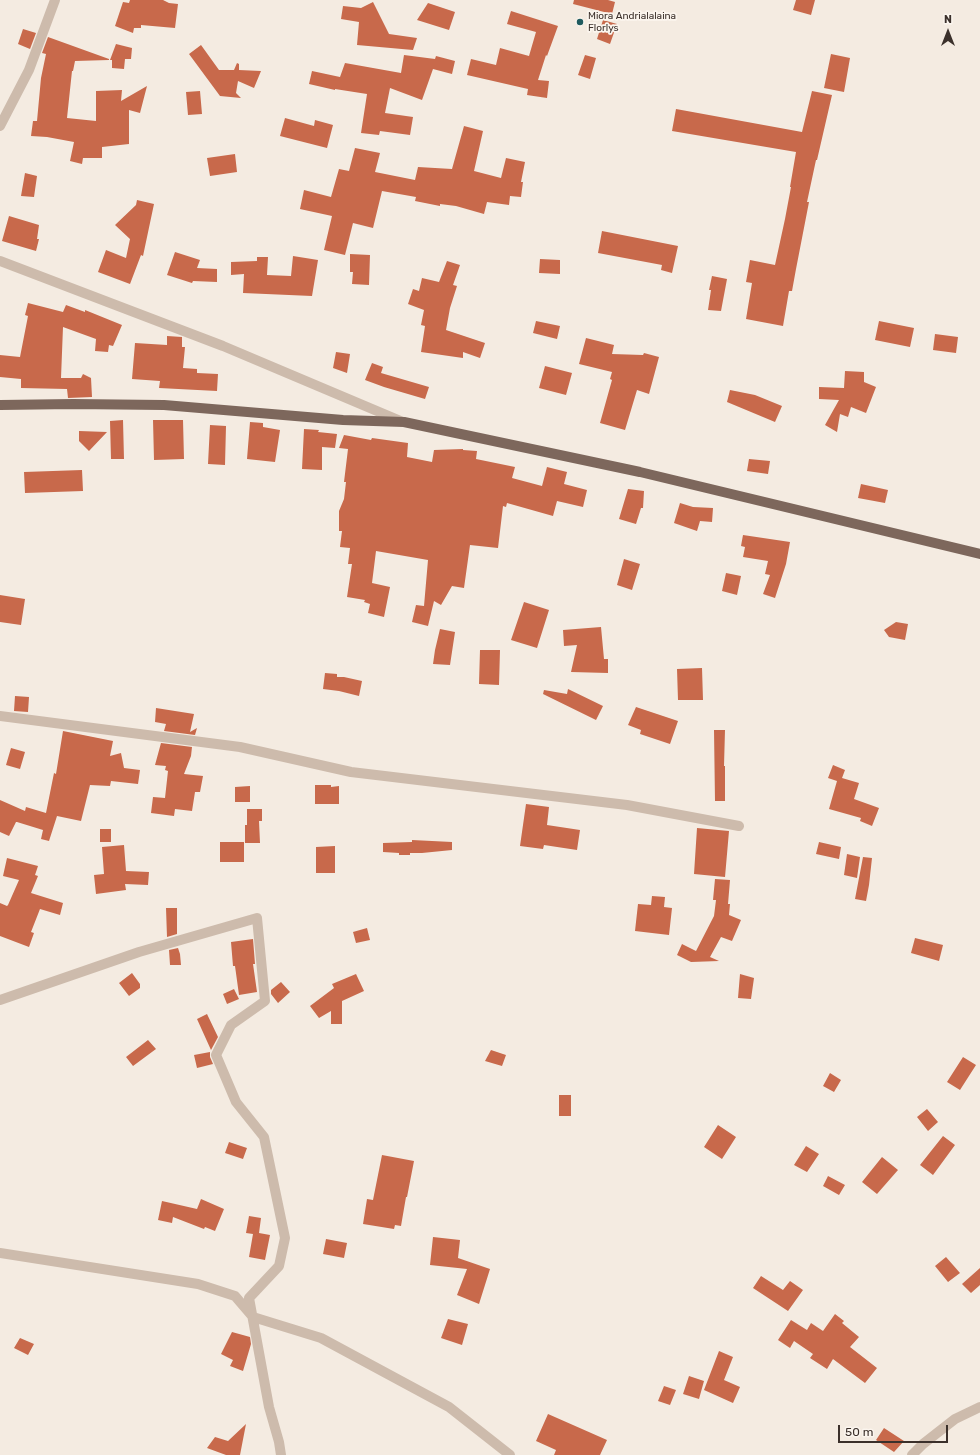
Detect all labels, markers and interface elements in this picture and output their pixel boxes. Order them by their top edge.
place label: Miora Andrialalaina Florlys [588,10,676,34]
north arrow [928,12,968,52]
text: N [944,13,952,26]
marker: Miora Andrialalaina Florlys [575,17,585,27]
scale bar [840,1417,950,1443]
text: 50 m [845,1425,873,1439]

